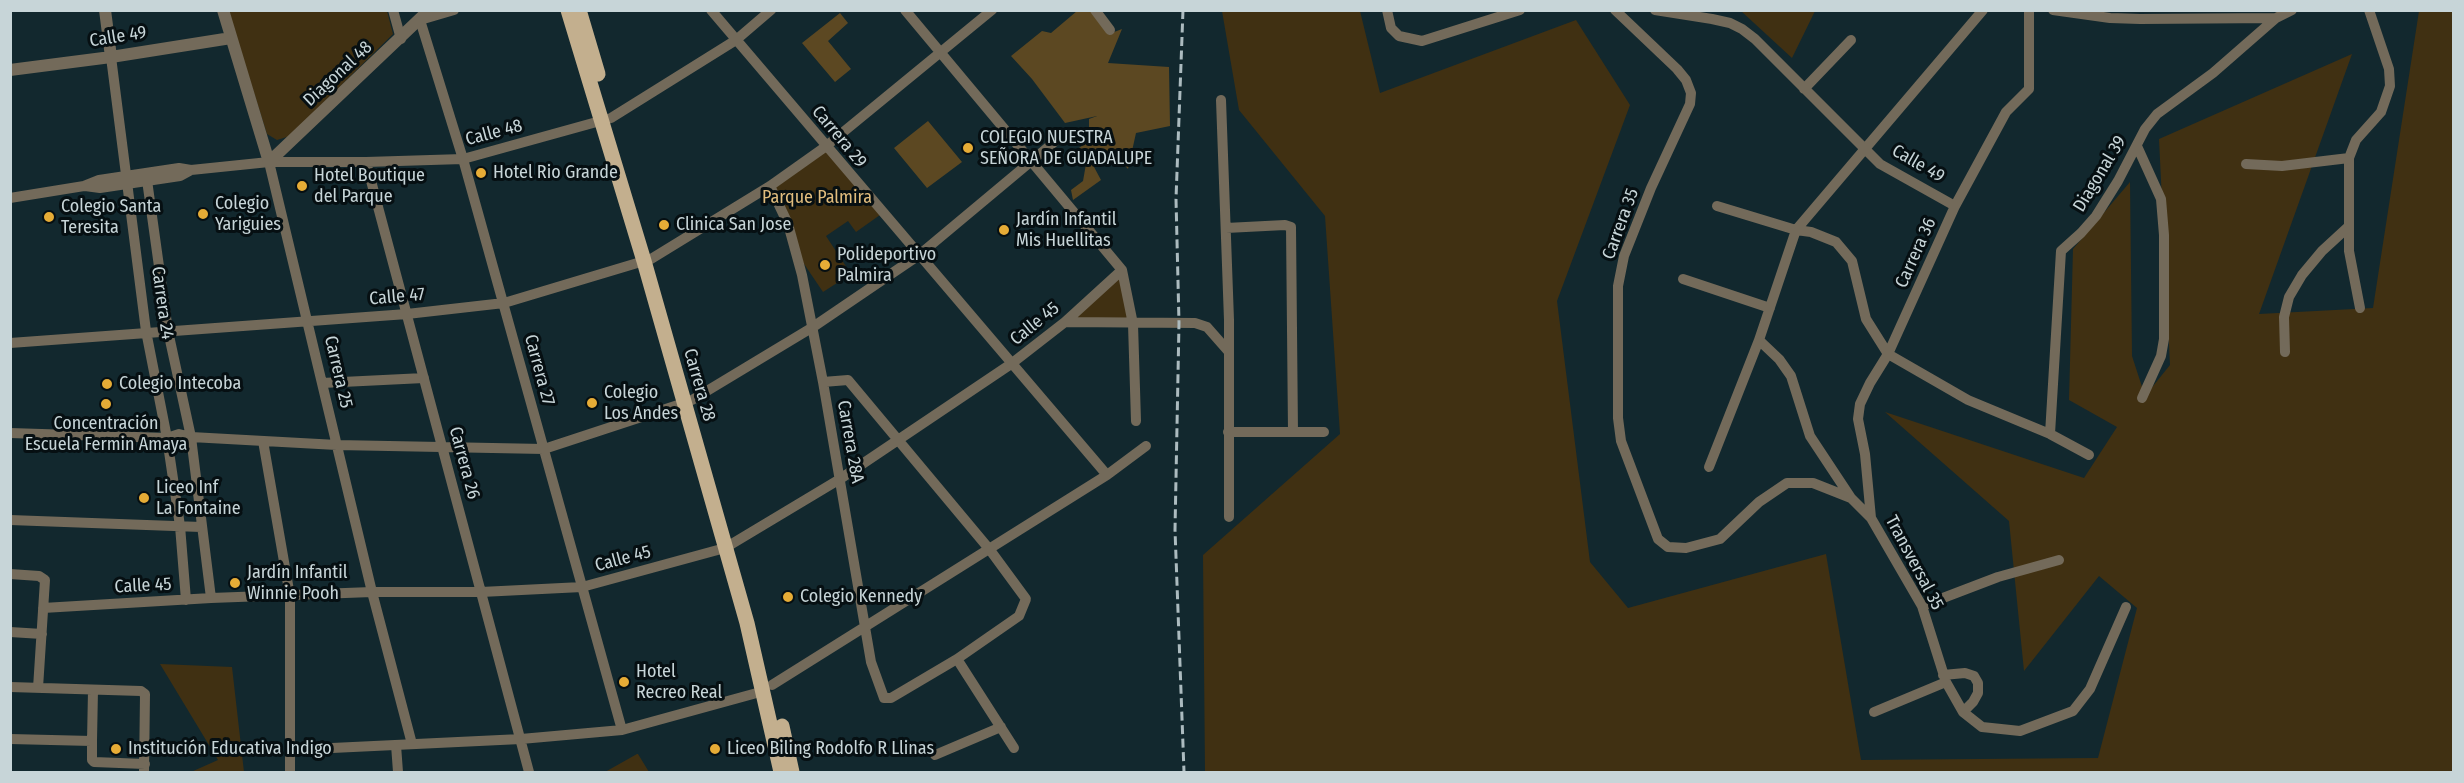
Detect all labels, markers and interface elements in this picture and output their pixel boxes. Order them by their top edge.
street label: Calle 49 [88,22,148,52]
street label: Diagonal 48 [299,37,377,111]
street label: Carrera 29 [807,102,871,172]
street label: Calle 48 [463,115,525,151]
place label: COLEGIO NUESTRA SEÑORA DE GUADALUPE [980,127,1152,170]
street label: Diagonal 39 [2069,132,2131,216]
street label: Calle 49 [1888,140,1948,188]
marker: COLEGIO NUESTRA SEÑORA DE GUADALUPE [961,141,975,155]
place label: Hotel Rio Grande [493,162,618,184]
place label: Hotel Boutique del Parque [314,165,425,207]
marker: Hotel Rio Grande [474,166,488,180]
marker: Hotel Boutique del Parque [295,179,309,193]
street label: Carrera 35 [1598,186,1644,262]
park label: Parque Palmira [762,187,872,209]
place label: Colegio Yariguies [215,193,281,236]
place label: Colegio Santa Teresita [61,196,161,238]
marker: Colegio Yariguies [196,207,210,221]
place label: Jardín Infantil Mis Huellitas [1016,209,1116,252]
marker: Colegio Santa Teresita [42,210,56,224]
place label: Clinica San Jose [676,214,791,236]
street label: Carrera 36 [1891,215,1941,291]
marker: Clinica San Jose [657,218,671,232]
marker: Jardín Infantil Mis Huellitas [997,223,1011,237]
place label: Polideportivo Palmira [837,244,936,286]
marker: Polideportivo Palmira [818,258,832,272]
street label: Carrera 24 [146,265,178,341]
street label: Calle 47 [368,284,426,310]
street label: Calle 45 [1006,298,1064,350]
street label: Carrera 27 [519,332,559,408]
street label: Carrera 25 [319,334,357,410]
street label: Carrera 28 [678,346,720,424]
place label: Colegio Intecoba [119,373,241,395]
marker: Colegio Intecoba [100,377,114,391]
place label: Colegio Los Andes [604,382,678,424]
marker: Colegio Los Andes [585,396,599,410]
marker: Concentración Escuela Fermin Amaya [99,397,113,411]
street label: Carrera 28A [832,399,868,485]
place label: Concentración Escuela Fermin Amaya [25,413,187,456]
street label: Carrera 26 [444,424,484,502]
place label: Liceo Inf La Fontaine [156,477,241,520]
marker: Liceo Inf La Fontaine [137,491,151,505]
street label: Transversal 35 [1880,512,1948,614]
street label: Calle 45 [593,541,653,577]
place label: Jardín Infantil Winnie Pooh [247,562,347,604]
street label: Calle 45 [114,574,172,598]
marker: Jardín Infantil Winnie Pooh [228,576,242,590]
place label: Colegio Kennedy [800,586,922,608]
marker: Colegio Kennedy [781,590,795,604]
place label: Hotel Recreo Real [636,661,722,704]
marker: Hotel Recreo Real [617,675,631,689]
place label: Institución Educativa Indigo [128,738,332,760]
place label: Liceo Biling Rodolfo R Llinas [727,738,934,760]
marker: Institución Educativa Indigo [109,742,123,756]
marker: Liceo Biling Rodolfo R Llinas [708,742,722,756]

